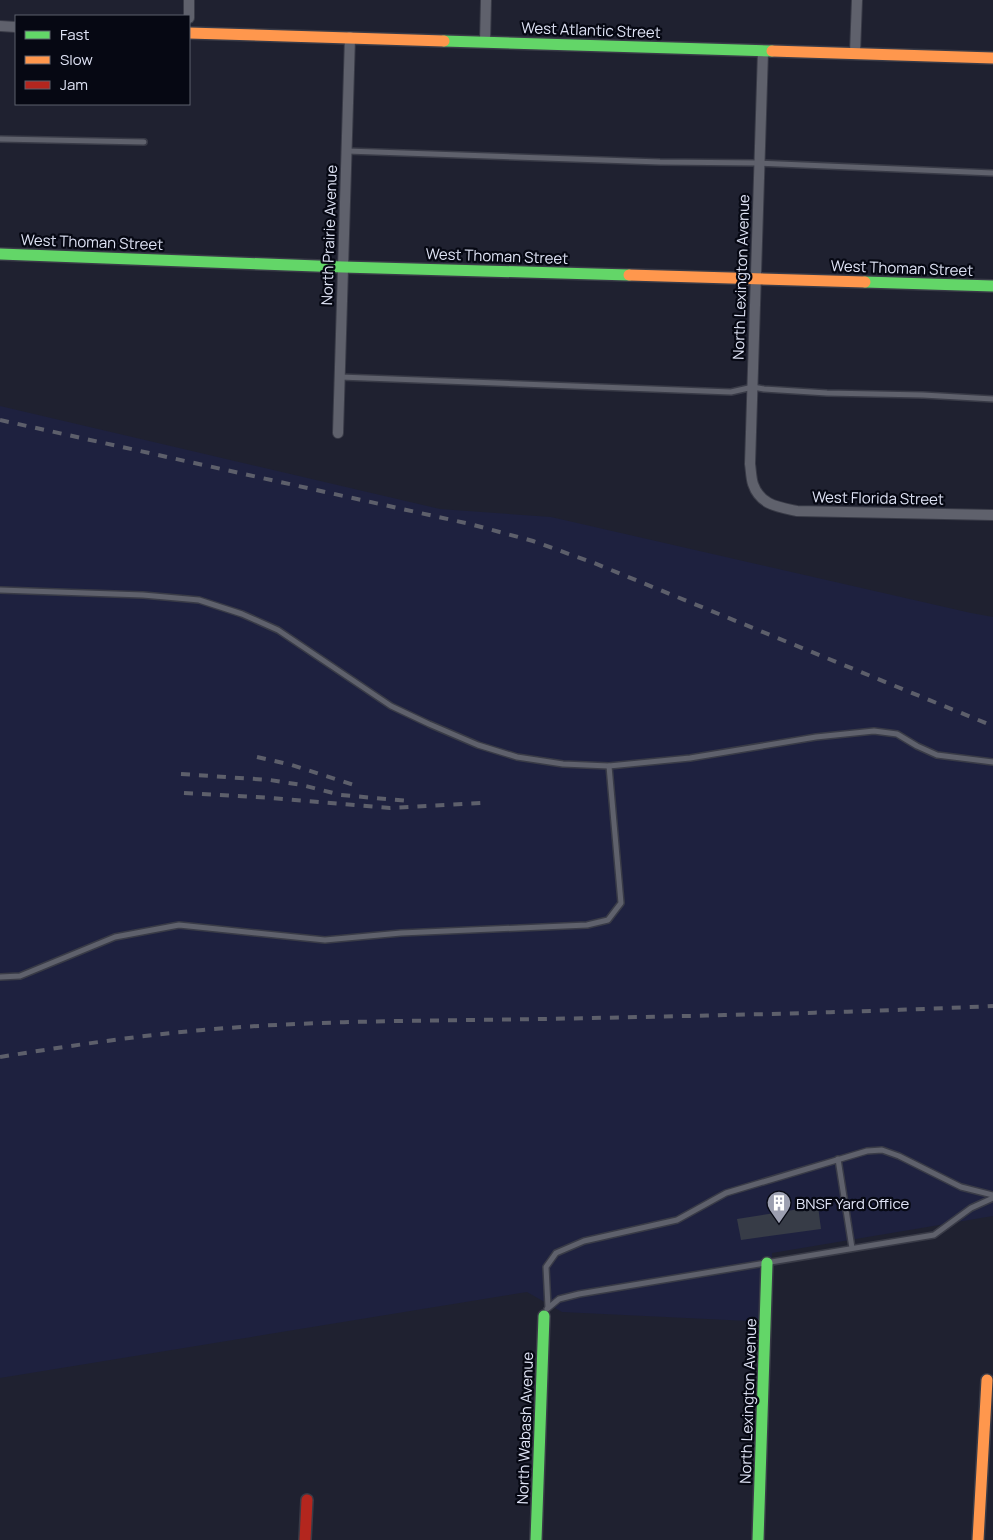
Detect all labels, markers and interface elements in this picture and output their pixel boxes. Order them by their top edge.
legend [15,15,190,105]
street label: West Atlantic Street [521,17,661,43]
text: Fast [60,24,89,45]
text: Slow [60,49,93,70]
text: Jam [60,74,88,95]
street label: North Prairie Avenue [316,164,342,306]
street label: North Lexington Avenue [728,194,754,360]
street label: West Thoman Street [20,229,164,255]
street label: West Thoman Street [425,243,569,269]
street label: West Thoman Street [830,255,974,281]
street label: West Florida Street [812,486,944,510]
building icon: BNSF Yard Office [766,1190,792,1224]
place label: BNSF Yard Office [796,1193,909,1214]
street label: North Lexington Avenue [735,1318,761,1484]
street label: North Wabash Avenue [512,1351,538,1505]

